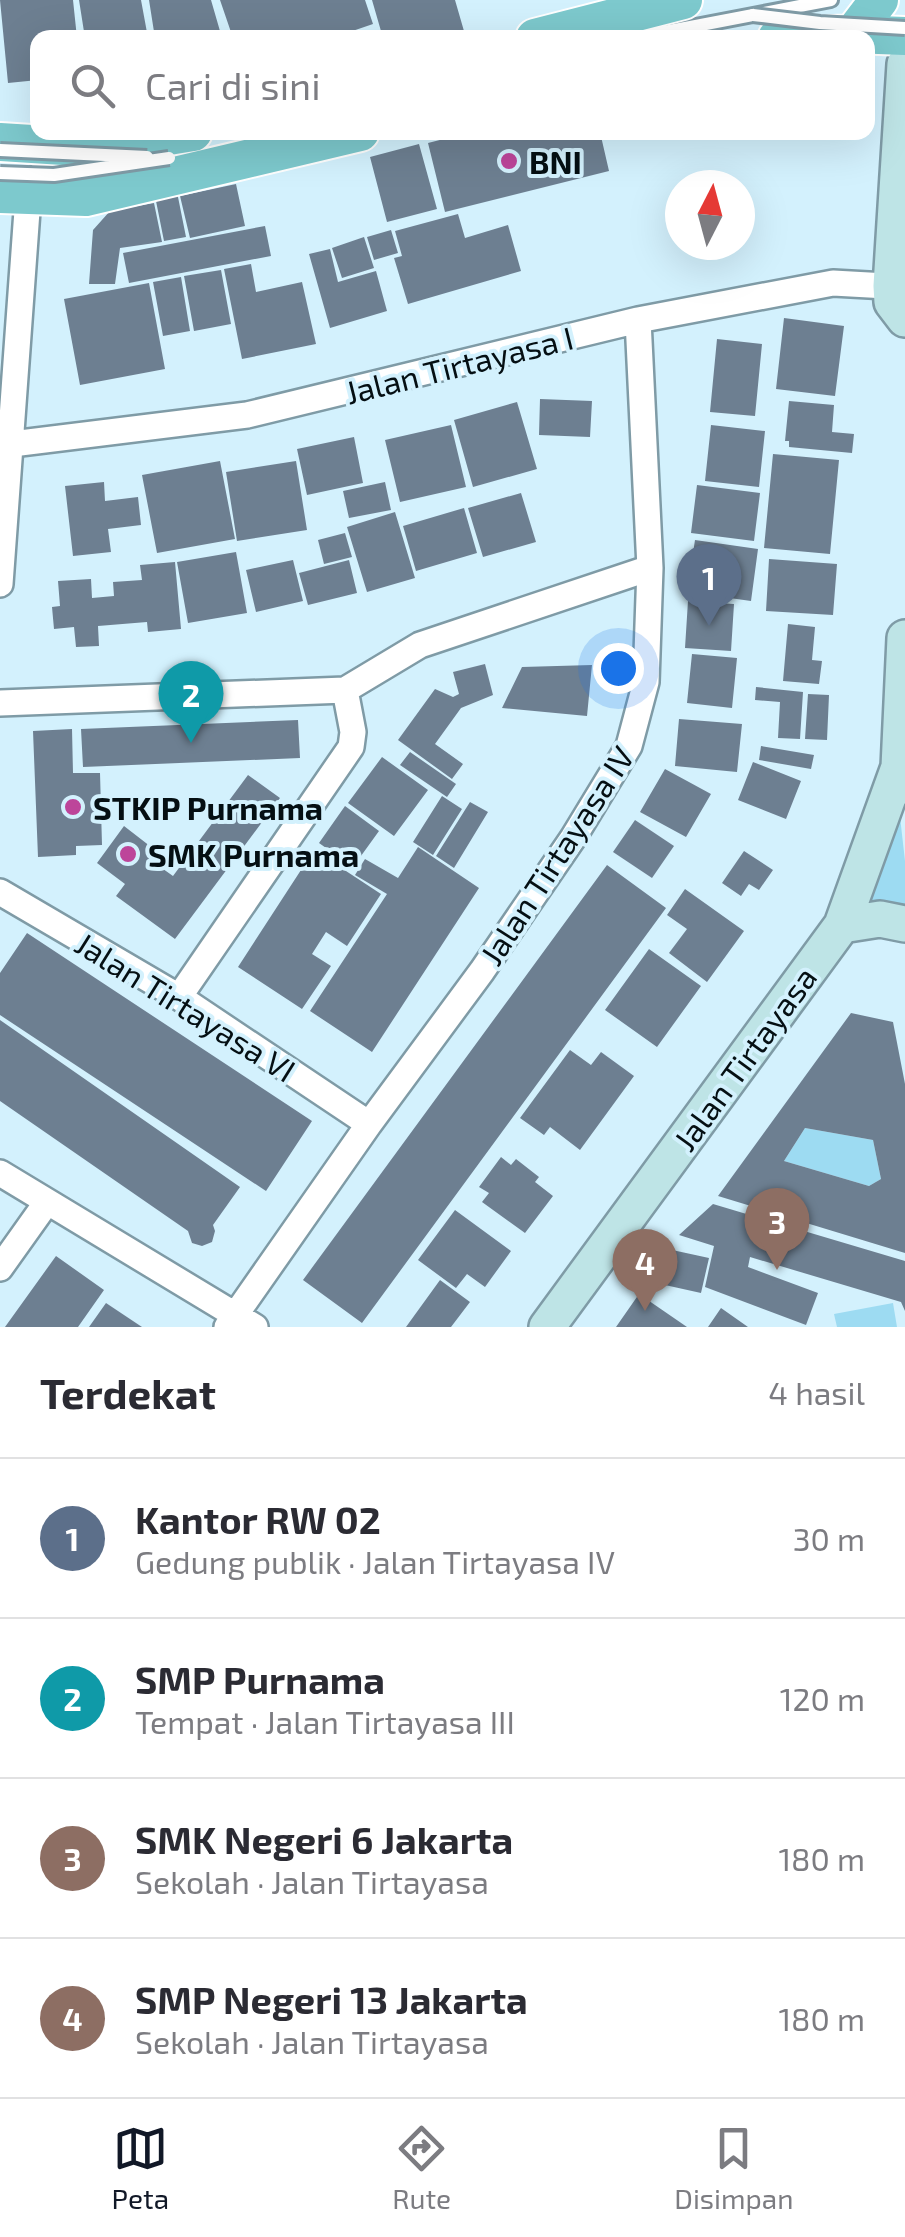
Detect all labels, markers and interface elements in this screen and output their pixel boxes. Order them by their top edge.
search box [30,30,875,140]
icon: search [65,58,120,113]
text: Cari di sini [145,62,321,108]
place label: BNI [529,142,582,180]
marker: BNI [498,150,520,172]
north arrow [665,170,755,260]
street label: Jalan Tirtayasa I [341,317,577,411]
pin: 1 [676,544,742,626]
your location [593,643,644,694]
pin: 2 [158,660,224,743]
street label: Jalan Tirtayasa IV [471,739,641,971]
place label: STKIP Purnama [93,788,323,826]
marker: STKIP Purnama [62,796,84,818]
place label: SMK Purnama [148,835,359,873]
marker: SMK Purnama [117,843,139,865]
street label: Jalan Tirtayasa VI [69,923,303,1089]
street label: Jalan Tirtayasa [665,959,823,1157]
pin: 3 [744,1188,810,1270]
pin: 4 [612,1228,678,1311]
text: Terdekat [40,1367,216,1417]
text: 4 hasil [768,1373,865,1411]
text: Kantor RW 02 [135,1496,381,1542]
text: 1 [66,1519,79,1557]
text: 30 m [793,1519,865,1557]
text: Gedung publik · Jalan Tirtayasa IV [135,1542,615,1580]
text: SMP Purnama [135,1656,385,1702]
text: 2 [63,1679,82,1717]
text: 120 m [780,1679,865,1717]
text: Tempat · Jalan Tirtayasa III [135,1702,515,1740]
text: SMK Negeri 6 Jakarta [135,1816,513,1862]
text: 3 [63,1839,82,1877]
text: 180 m [778,1839,865,1877]
text: Sekolah · Jalan Tirtayasa [135,1862,489,1900]
text: SMP Negeri 13 Jakarta [135,1976,528,2022]
text: 4 [62,1999,83,2037]
text: 180 m [778,1999,865,2037]
text: Sekolah · Jalan Tirtayasa [135,2022,489,2060]
tab: Peta [112,2121,169,2215]
tab: Rute [392,2121,451,2215]
tab: Disimpan [674,2121,793,2215]

